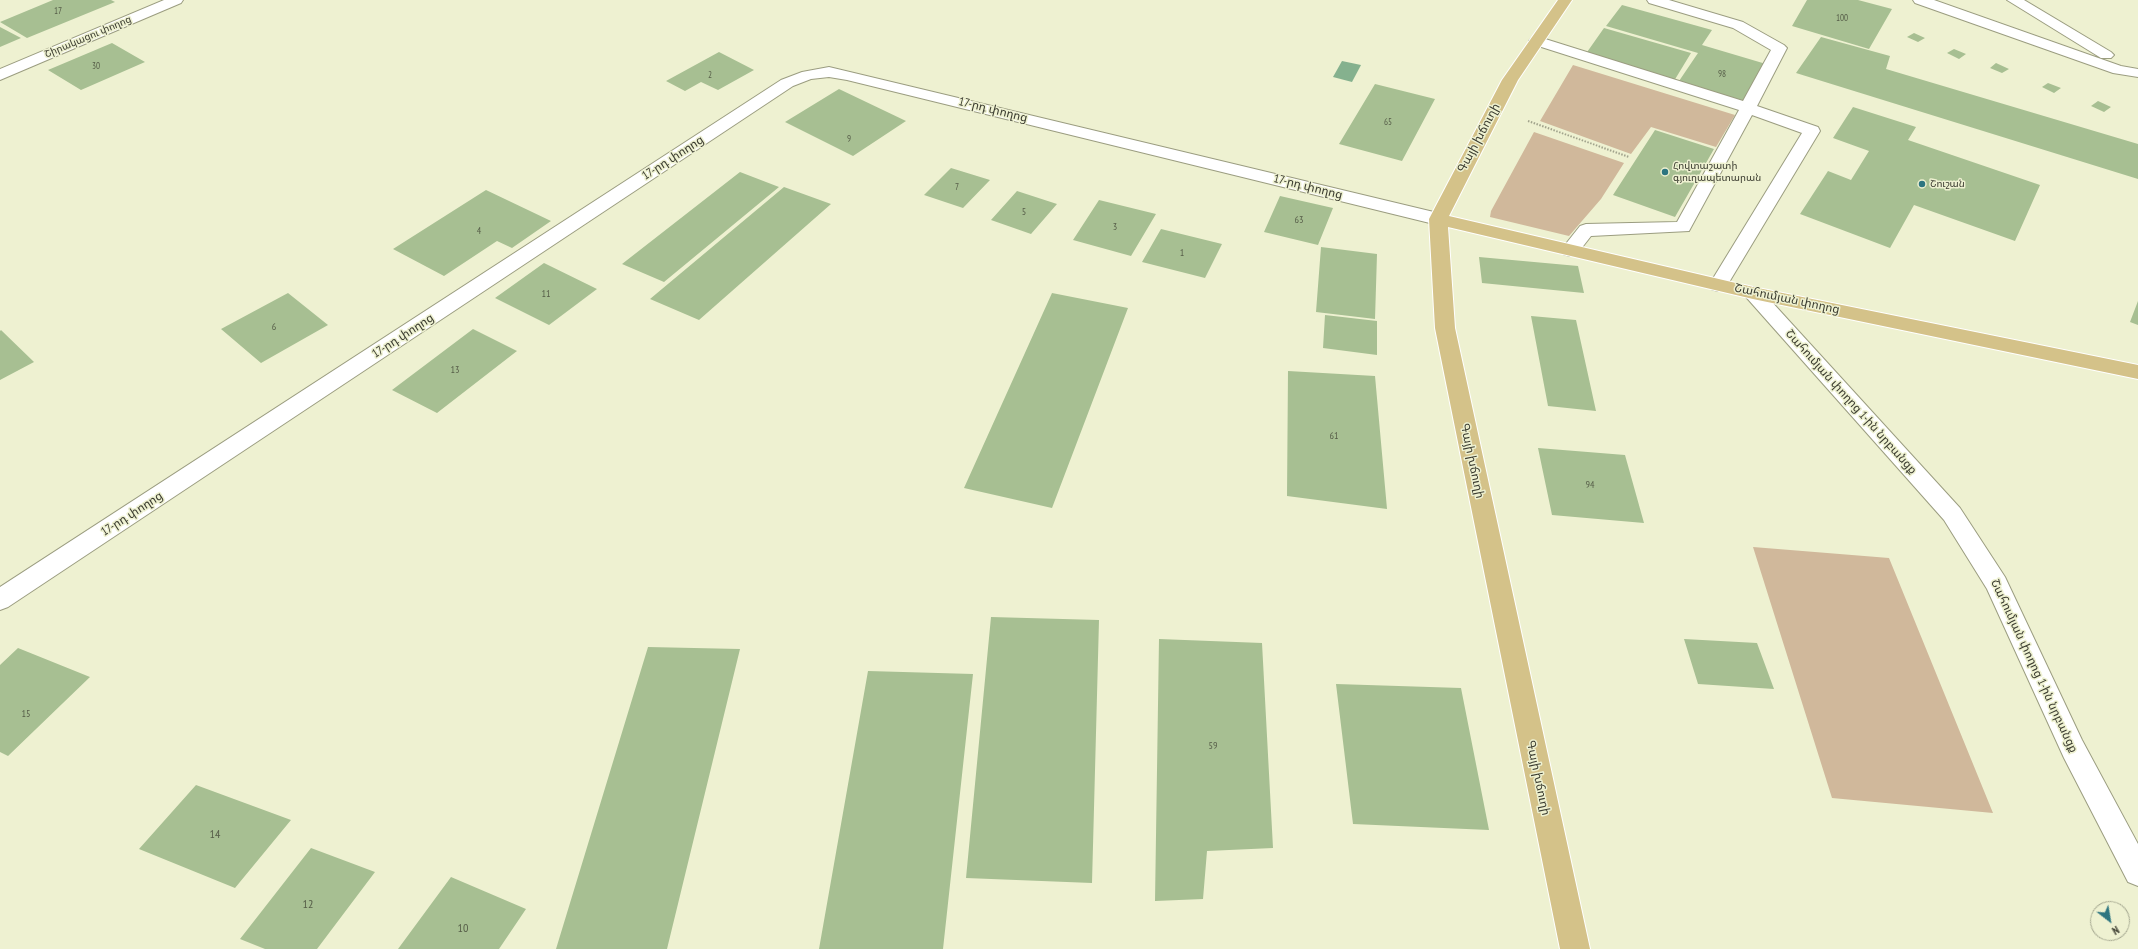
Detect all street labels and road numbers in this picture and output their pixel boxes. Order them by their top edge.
street label: Շիրակացու փողոց [43,13,133,61]
street label: 17-րդ փողոց [957,94,1029,126]
street label: Գայի խճուղի [1455,101,1503,175]
street label: 17-րդ փողոց [639,133,707,183]
street label: 17-րդ փողոց [1272,171,1344,203]
street label: Շահումյան փողոց [1733,281,1841,317]
street label: 17-րդ փողոց [369,311,437,361]
street label: Շահումյան փողոց 1-ին նրբանցք [1782,327,1920,477]
street label: Գայի խճուղի [1457,422,1487,500]
street label: 17-րդ փողոց [98,489,166,539]
street label: Շահումյան փողոց 1-ին նրբանցք [1987,577,2081,755]
street label: Գայի խճուղի [1523,739,1553,817]

